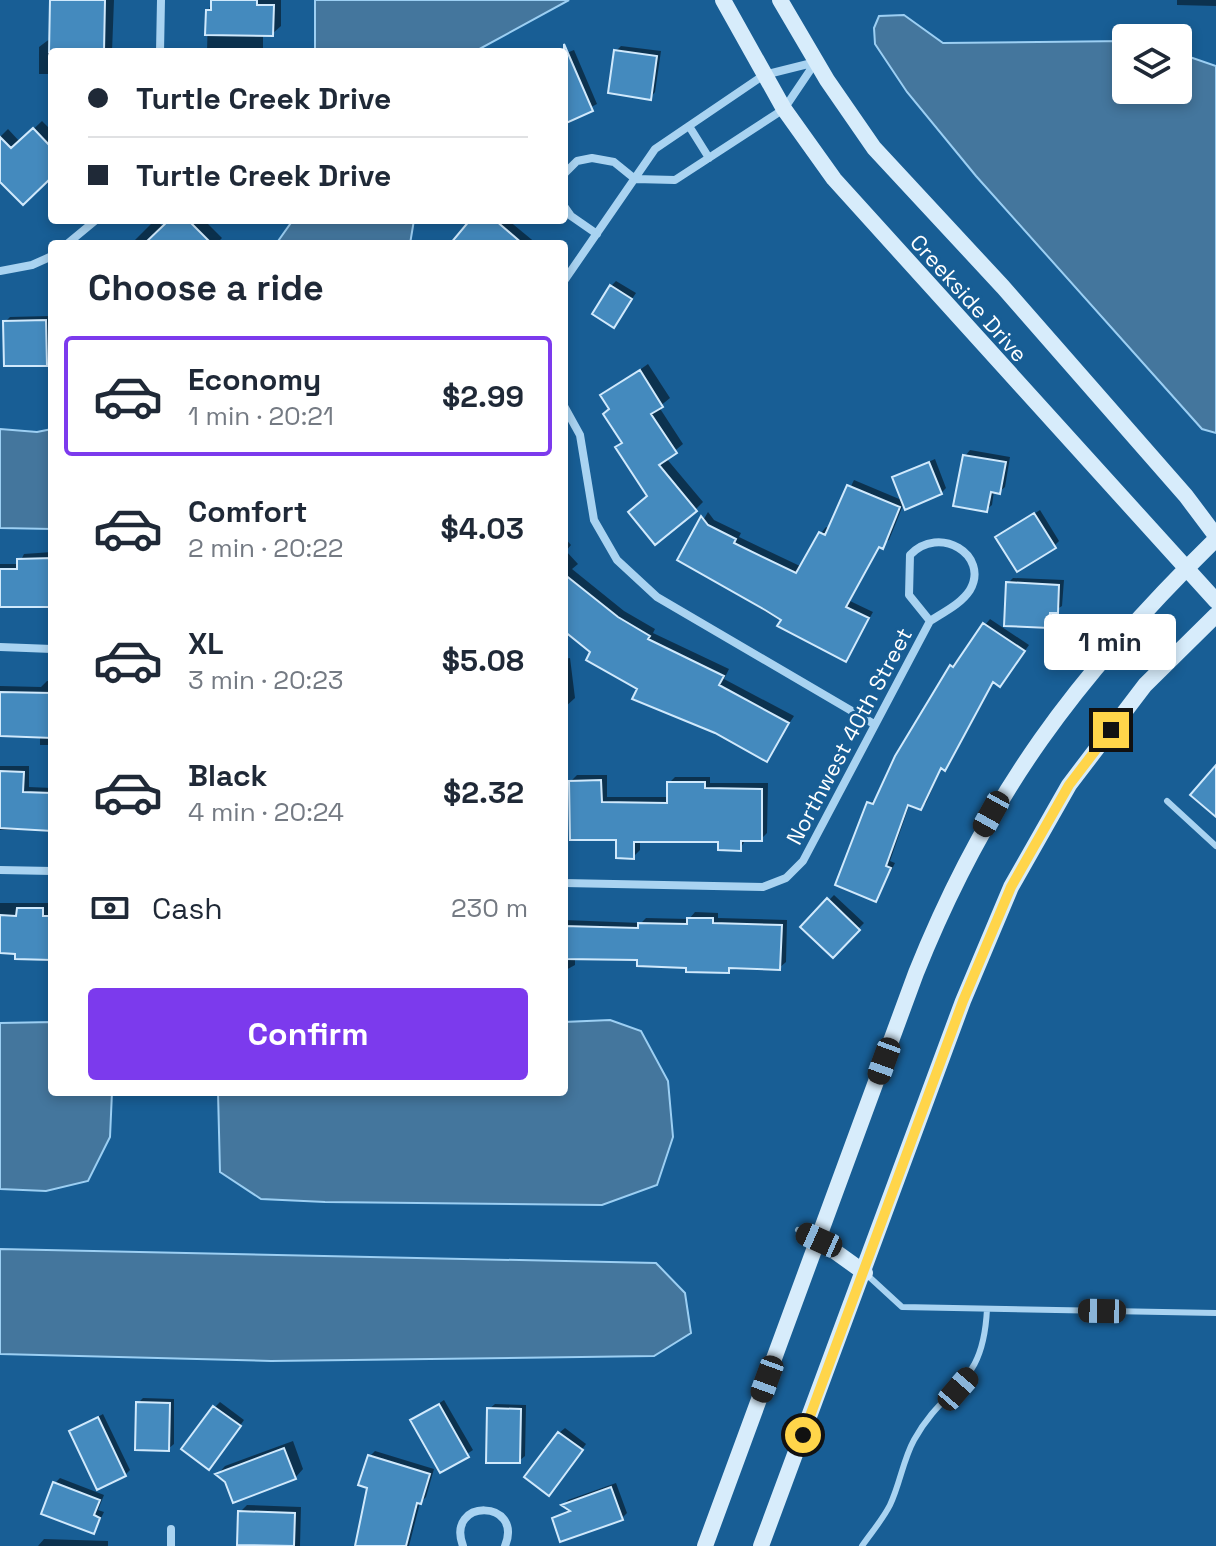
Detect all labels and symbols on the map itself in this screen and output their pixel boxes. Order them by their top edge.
street label: Creekside Drive [904,228,1034,368]
callout: 1 min [1045,614,1177,670]
street label: Northwest 40th Street [780,623,918,849]
route end [1093,712,1129,748]
car [969,787,1013,841]
car [865,1034,903,1088]
car [792,1219,846,1261]
car [1078,1299,1126,1323]
car [748,1352,786,1406]
car [933,1363,983,1415]
route start [785,1417,821,1453]

